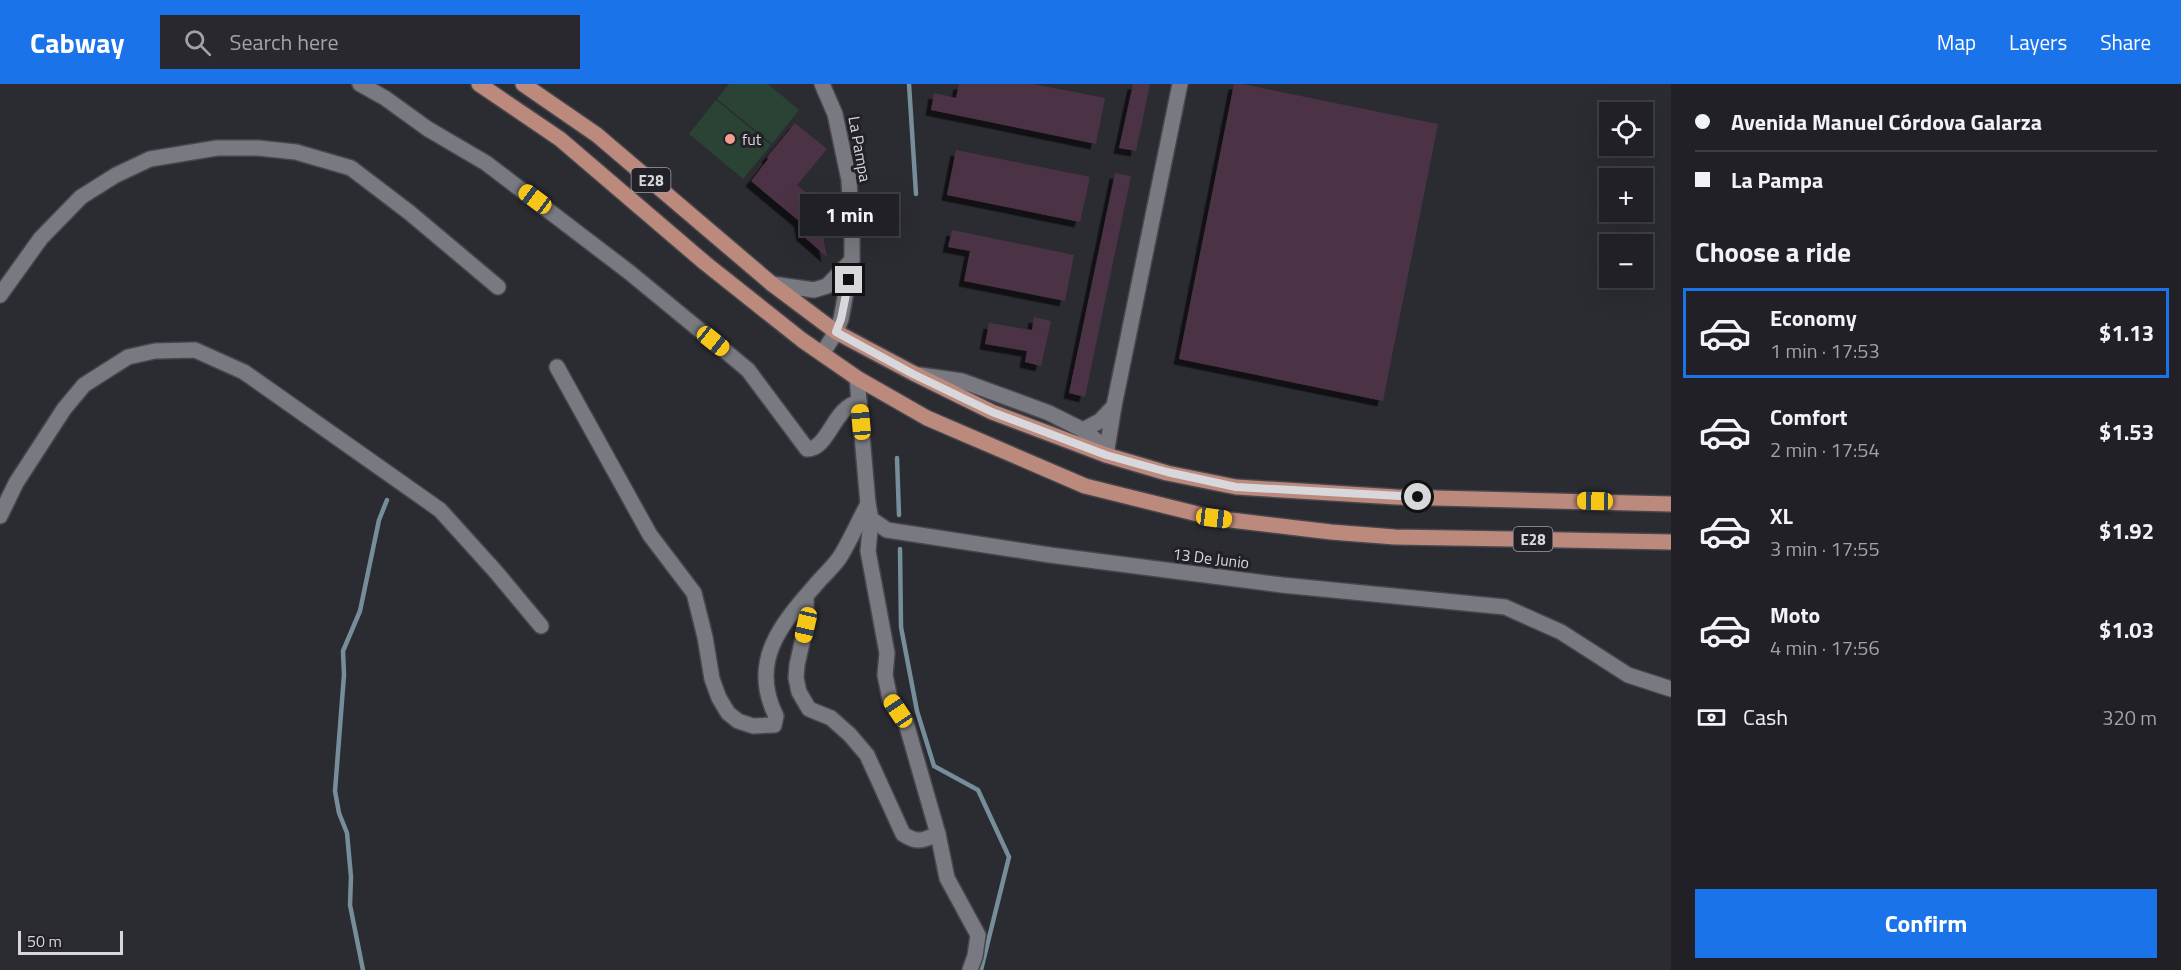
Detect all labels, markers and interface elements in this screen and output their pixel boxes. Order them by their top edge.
search box [160,15,580,69]
text: Cabway [30,21,124,64]
text: Search here [229,25,339,59]
icon: search [181,26,214,59]
text: Map [1937,26,1976,58]
text: Layers [2009,26,2067,58]
text: Share [2100,26,2151,58]
map controls [1599,102,1653,288]
button: locate [1599,102,1653,156]
text: Avenida Manuel Córdova Galarza [1731,105,2042,139]
street label: La Pampa [842,114,878,184]
place label: fut [742,127,762,151]
marker: fut [723,132,737,146]
text: La Pampa [1731,163,1823,197]
road number: E28 [632,168,670,192]
button: + [1599,168,1653,222]
car [515,181,555,217]
callout: 1 min [800,193,898,235]
text: 1 min [825,199,874,230]
text: Choose a ride [1695,231,1851,272]
button: − [1599,234,1653,288]
route end [835,266,862,293]
text: Economy [1770,301,1857,335]
icon: car [1698,306,1752,360]
text: $1.13 [2099,316,2154,350]
car [693,323,733,359]
text: 1 min · 17:53 [1770,335,1880,366]
text: Comfort [1770,400,1848,434]
car [850,403,872,441]
icon: car [1698,405,1752,459]
text: $1.53 [2099,415,2154,449]
text: 2 min · 17:54 [1770,434,1880,465]
route start [1404,483,1431,510]
car [1577,492,1613,510]
text: XL [1770,499,1793,533]
icon: car [1698,504,1752,558]
car [1195,507,1233,529]
text: $1.92 [2099,514,2154,548]
road number: E28 [1514,527,1552,551]
text: 3 min · 17:55 [1770,533,1880,564]
street label: 13 De Junio [1171,541,1251,575]
text: Moto [1770,598,1820,632]
icon: car [1698,603,1752,657]
car [793,605,819,645]
text: $1.03 [2099,613,2154,647]
text: 4 min · 17:56 [1770,632,1880,663]
car [880,691,916,731]
text: Cash [1743,700,1788,734]
icon: cash [1695,701,1728,734]
text: 320 m [2102,702,2157,733]
button: Confirm [1695,889,2157,958]
scale bar [18,928,123,956]
text: 50 m [27,929,62,953]

